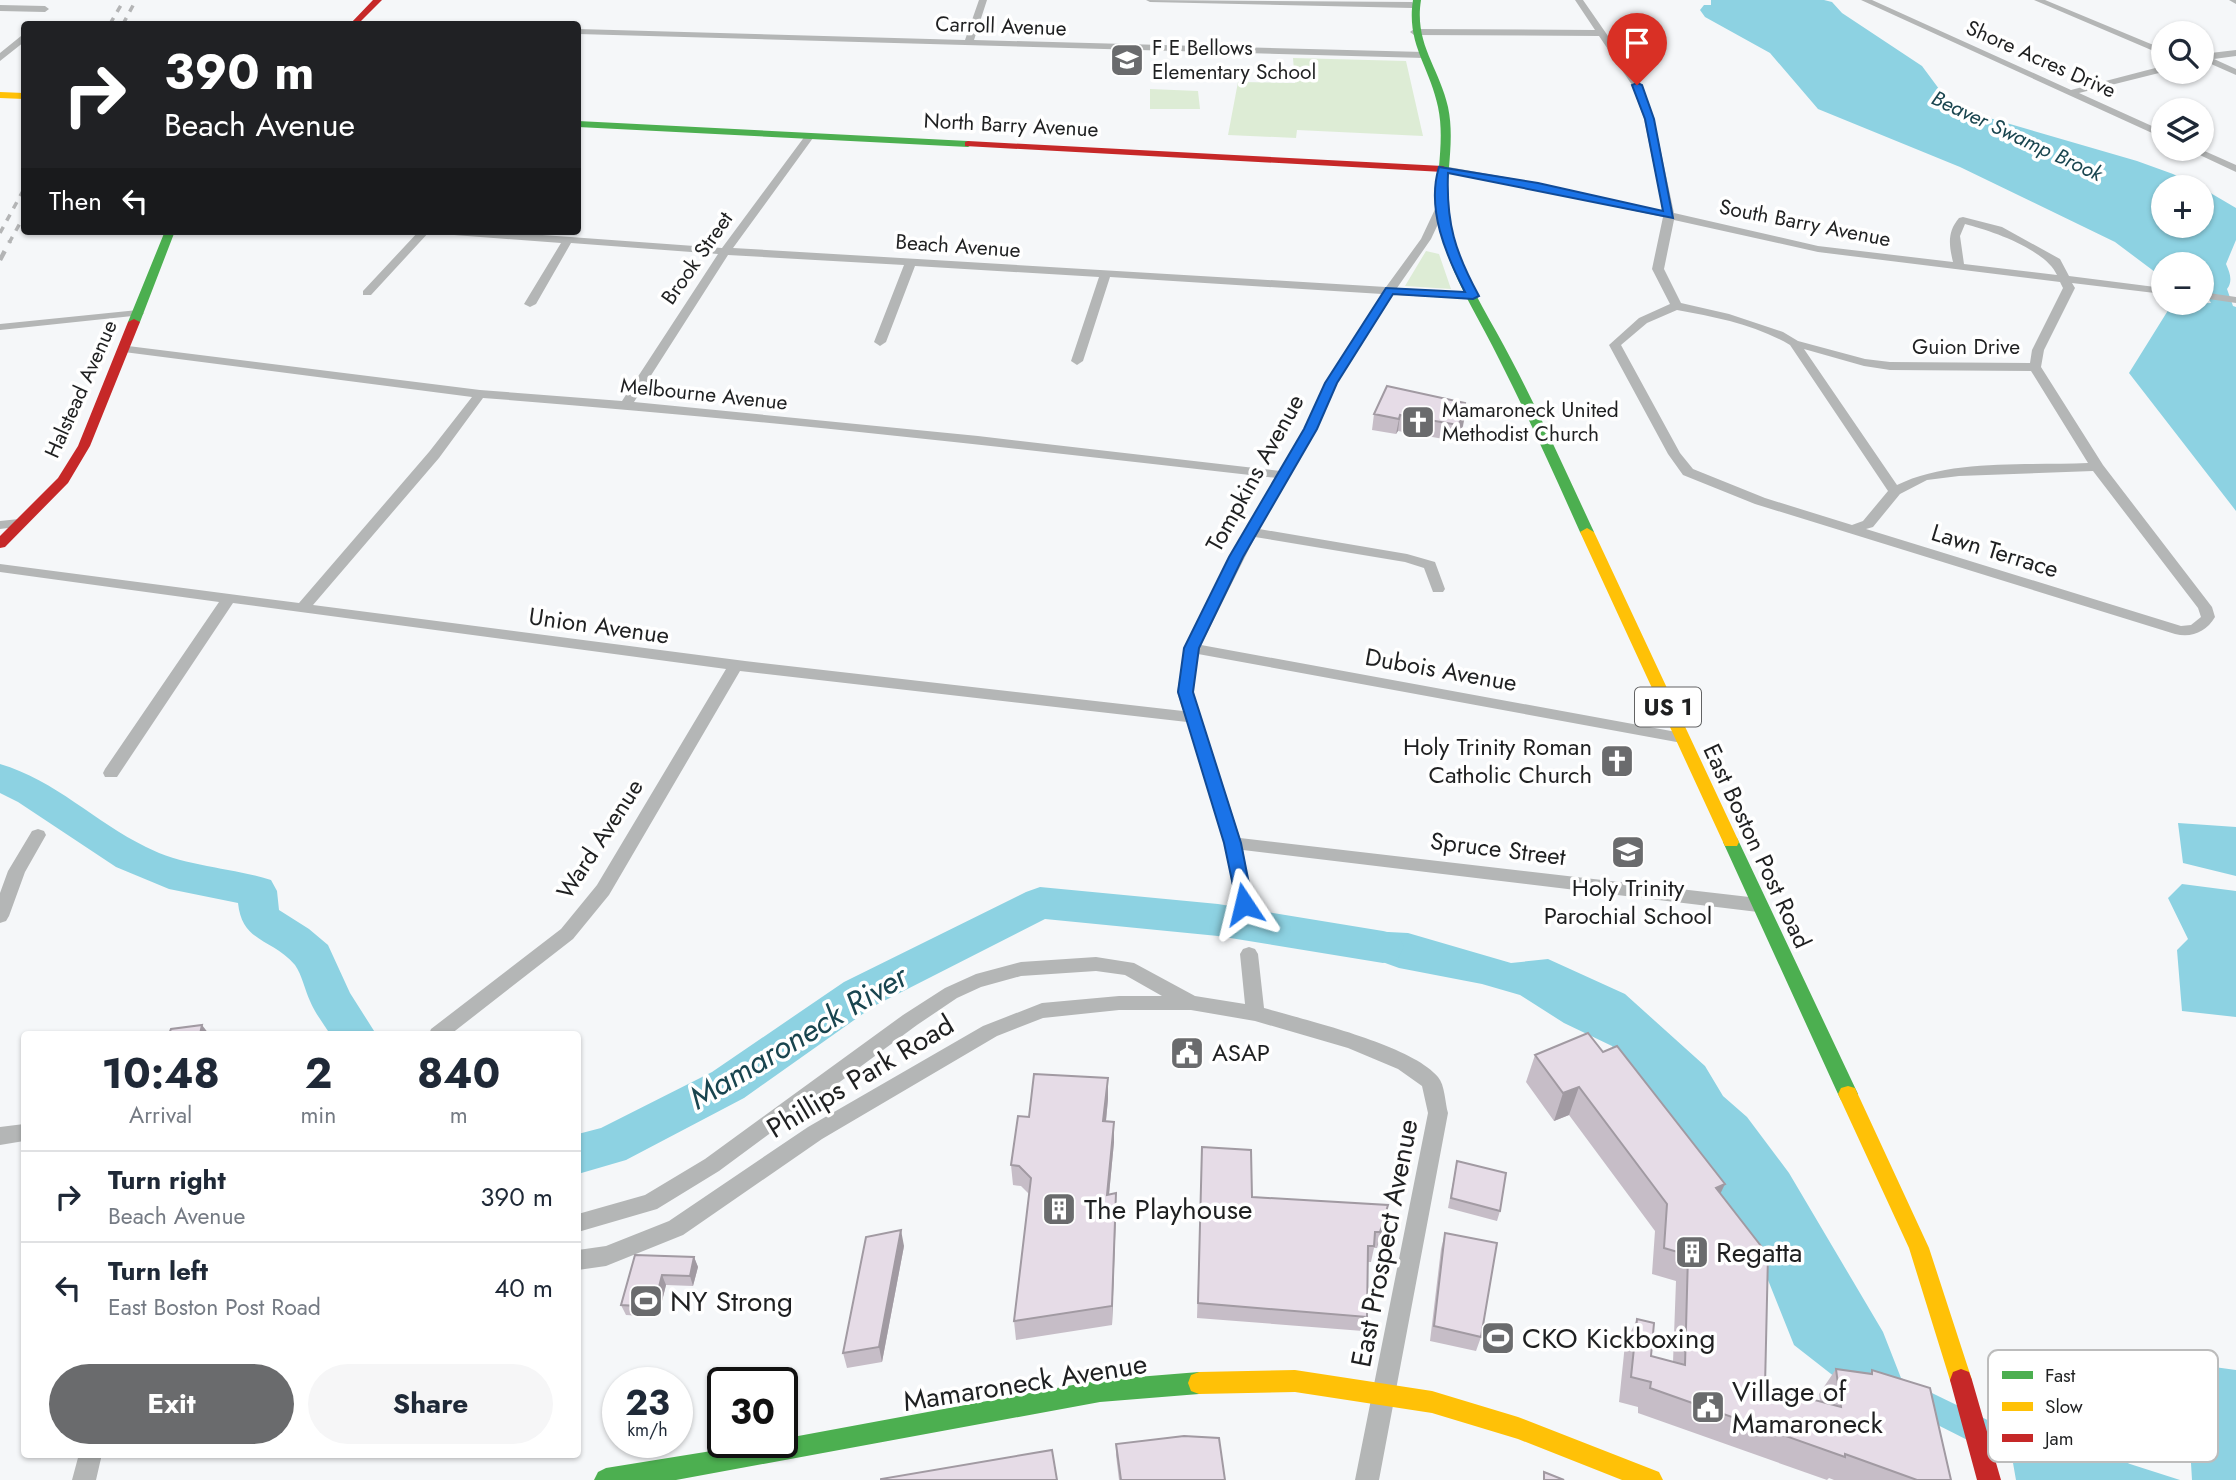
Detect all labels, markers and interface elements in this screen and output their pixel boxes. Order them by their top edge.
street label: Carroll Avenue [935,9,1067,43]
pin [1607,13,1667,85]
street label: Shore Acres Drive [1961,13,2121,106]
map controls [2151,21,2214,315]
button: search [2151,21,2214,84]
icon: arrive [1618,24,1656,62]
place label: F E Bellows Elementary School [1152,33,1316,87]
text: 390 m [164,37,315,107]
school or university icon: F E Bellows Elementary School [1108,41,1146,79]
icon: right [49,49,140,140]
water label: Beaver Swamp Brook [1927,83,2108,189]
button: layers [2151,98,2214,161]
text: Beach Avenue [164,102,355,148]
street label: North Barry Avenue [923,105,1099,145]
button: + [2151,175,2214,238]
text: Then [49,182,102,220]
icon: left [116,182,154,220]
street label: South Barry Avenue [1717,192,1894,254]
street label: Brook Street [654,205,740,311]
street label: Beach Avenue [894,227,1022,265]
button: − [2151,252,2214,315]
street label: Halstead Avenue [37,315,125,463]
street label: Guion Drive [1912,332,2020,362]
street label: Melbourne Avenue [619,370,789,418]
street label: Tompkins Avenue [1197,388,1312,558]
place label: Mamaroneck United Methodist Church [1442,395,1619,449]
church icon: Mamaroneck United Methodist Church [1399,403,1437,441]
street label: Lawn Terrace [1927,515,2063,586]
street label: Union Avenue [527,598,672,653]
street label: Dubois Avenue [1362,639,1520,700]
road number: US 1 [1635,688,1701,726]
place label: Holy Trinity Roman Catholic Church [1403,729,1592,792]
street label: East Boston Post Road [1695,738,1820,954]
church icon: Holy Trinity Roman Catholic Church [1598,742,1636,780]
street label: Ward Avenue [548,772,652,906]
street label: Spruce Street [1428,823,1568,874]
school or university icon: Holy Trinity Parochial School [1609,833,1647,871]
position arrow [1207,867,1281,941]
place label: Holy Trinity Parochial School [1544,870,1712,933]
water label: Mamaroneck River [680,952,918,1120]
street label: Phillips Park Road [759,1004,962,1149]
public building icon: ASAP [1168,1034,1206,1072]
place label: ASAP [1212,1035,1270,1070]
text: 10:48 [102,1043,220,1104]
text: 2 [305,1043,332,1104]
text: 840 [417,1043,500,1104]
text: Arrival [129,1098,192,1132]
text: min [300,1098,336,1132]
text: m [450,1098,468,1132]
street label: East Prospect Avenue [1340,1116,1429,1371]
text: Turn right [108,1161,226,1199]
icon: right [49,1178,87,1216]
text: 390 m [480,1178,553,1216]
place label: The Playhouse [1084,1189,1252,1230]
building icon: The Playhouse [1040,1190,1078,1228]
text: Beach Avenue [108,1199,245,1233]
place label: Regatta [1716,1232,1802,1273]
building icon: Regatta [1673,1233,1711,1271]
text: Turn left [108,1252,208,1290]
icon: left [49,1269,87,1307]
text: 40 m [494,1269,553,1307]
place label: NY Strong [670,1281,793,1322]
sports icon: NY Strong [627,1282,665,1320]
text: East Boston Post Road [108,1290,321,1324]
place label: CKO Kickboxing [1522,1318,1715,1359]
sports icon: CKO Kickboxing [1479,1319,1517,1357]
street label: Mamaroneck Avenue [900,1343,1150,1422]
legend [1988,1350,2218,1462]
text: Fast [2045,1362,2076,1389]
button: Exit [49,1364,294,1444]
button: Share [308,1364,553,1444]
speed limit sign: 30 [707,1367,798,1458]
place label: Village of Mamaroneck [1732,1371,1883,1444]
text: 23 [625,1378,670,1428]
public building icon: Village of Mamaroneck [1689,1388,1727,1426]
text: Slow [2045,1393,2083,1420]
text: km/h [627,1417,668,1443]
text: Jam [2042,1425,2074,1452]

